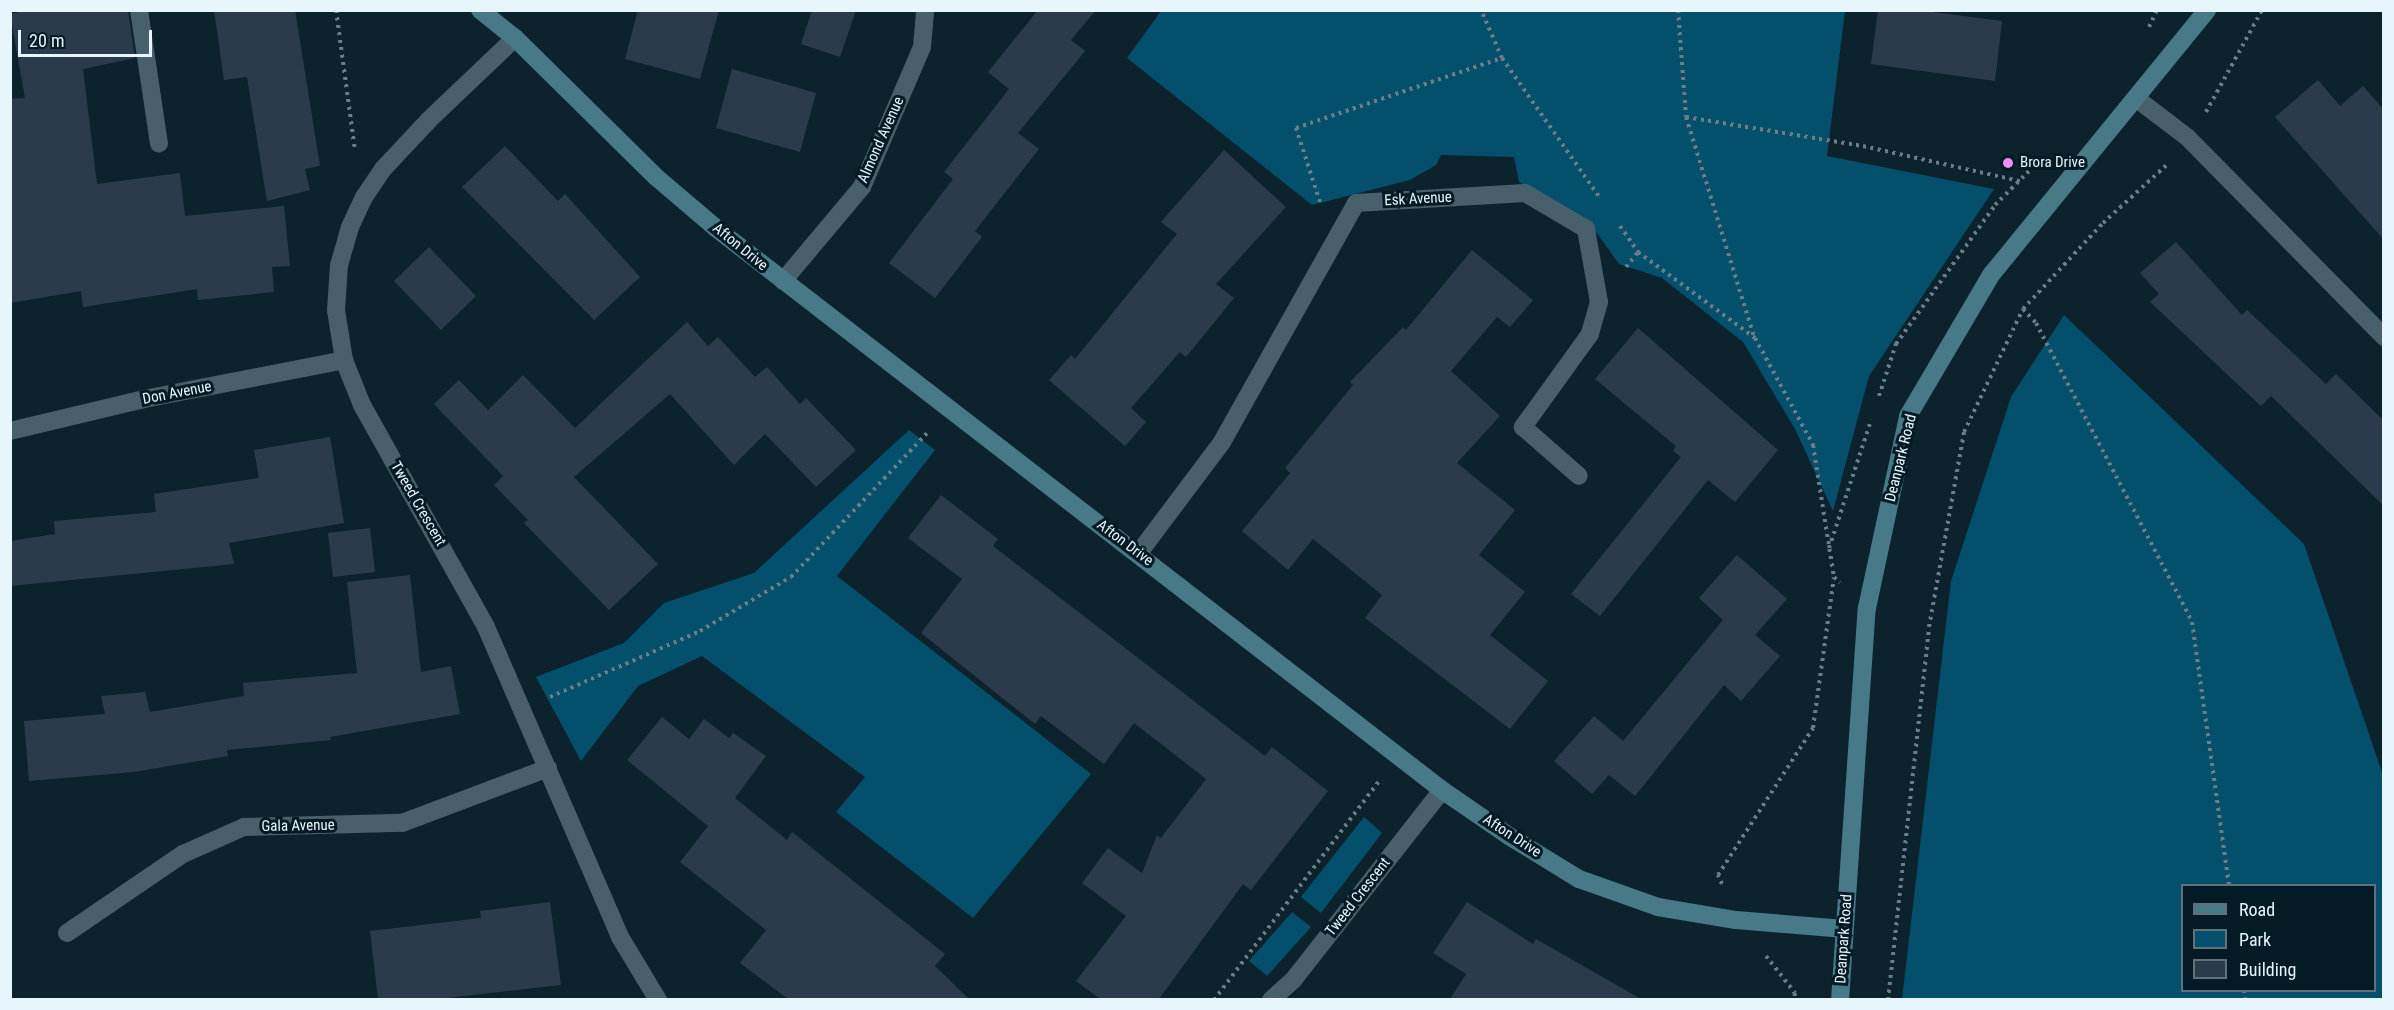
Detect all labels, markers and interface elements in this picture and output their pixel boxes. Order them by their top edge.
scale bar [21,18,154,56]
text: 20 m [29,30,64,51]
street label: Almond Avenue [854,94,908,186]
place label: Brora Drive [2020,154,2085,172]
marker: Brora Drive [2001,156,2015,170]
street label: Esk Avenue [1384,188,1452,210]
street label: Afton Drive [709,219,771,275]
street label: Don Avenue [141,377,213,409]
street label: Deanpark Road [1881,412,1921,504]
street label: Tweed Crescent [387,459,449,549]
street label: Afton Drive [1093,516,1157,570]
street label: Afton Drive [1479,811,1545,861]
street label: Gala Avenue [261,816,335,836]
street label: Tweed Crescent [1322,854,1394,940]
legend [2181,884,2376,992]
street label: Deanpark Road [1832,894,1856,984]
text: Road [2239,899,2275,920]
text: Park [2239,929,2271,950]
text: Building [2239,959,2296,980]

